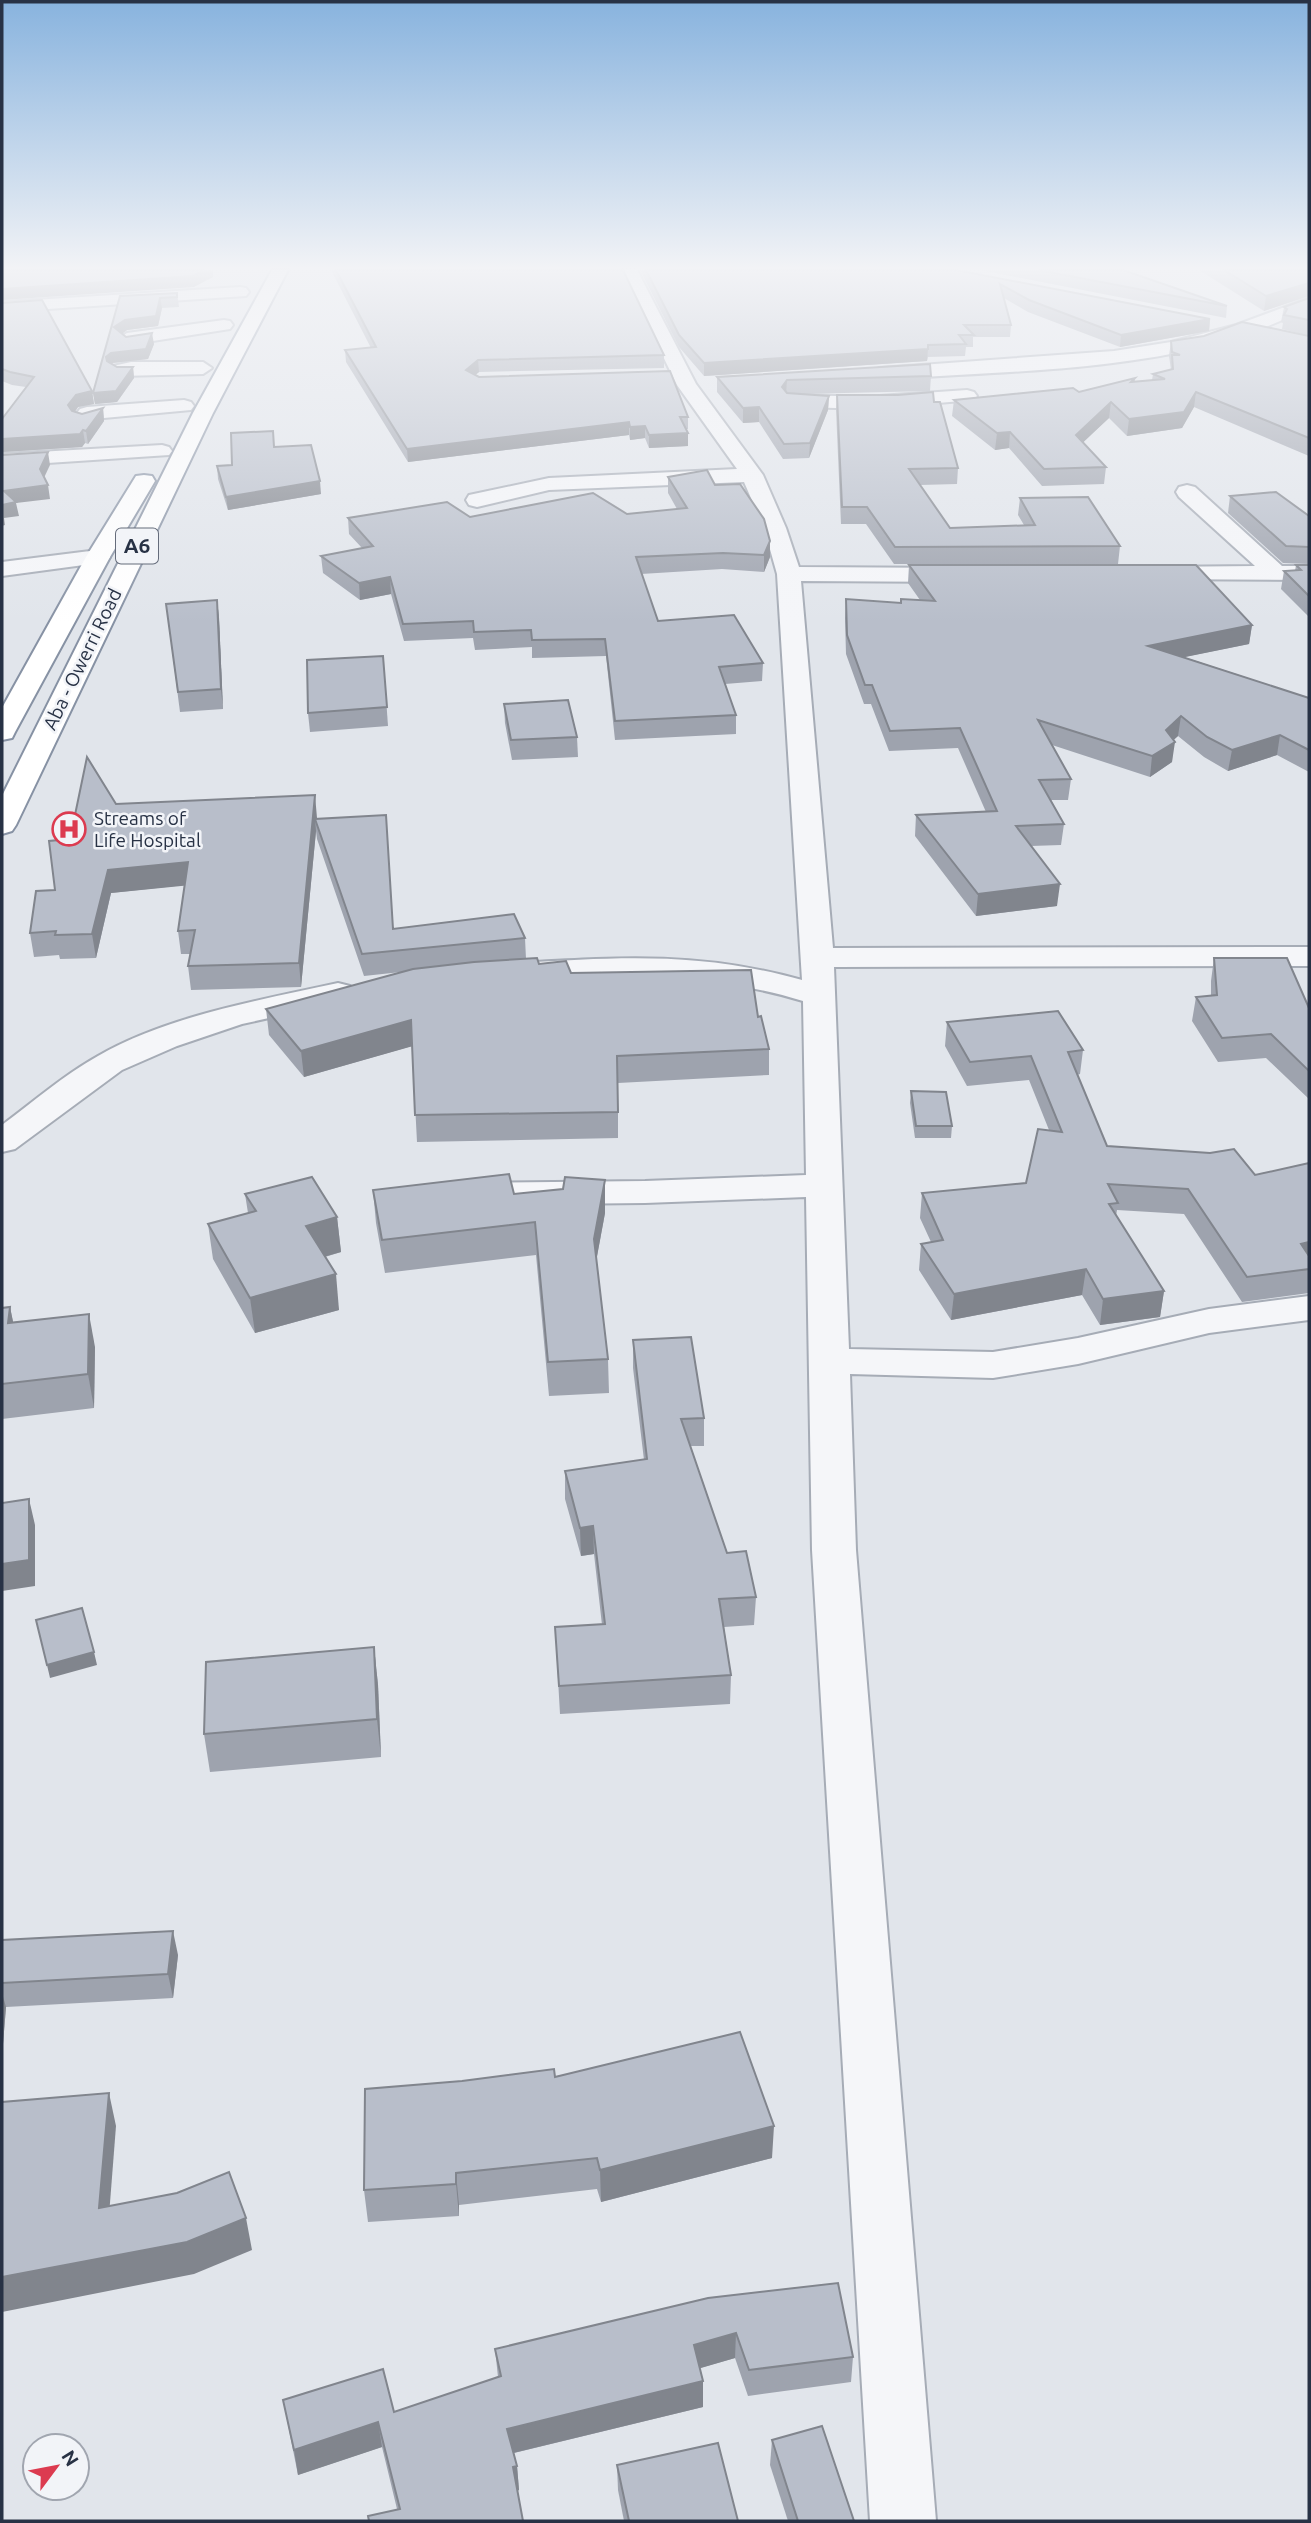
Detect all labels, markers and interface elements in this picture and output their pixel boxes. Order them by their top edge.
road number: A6 [116,528,158,564]
street label: Aba - Owerri Road [38,585,126,733]
place label: Streams of Life Hospital [94,807,201,851]
hospital icon: Streams of Life Hospital [50,810,88,848]
north arrow [21,2432,91,2502]
text: N [57,2446,84,2470]

